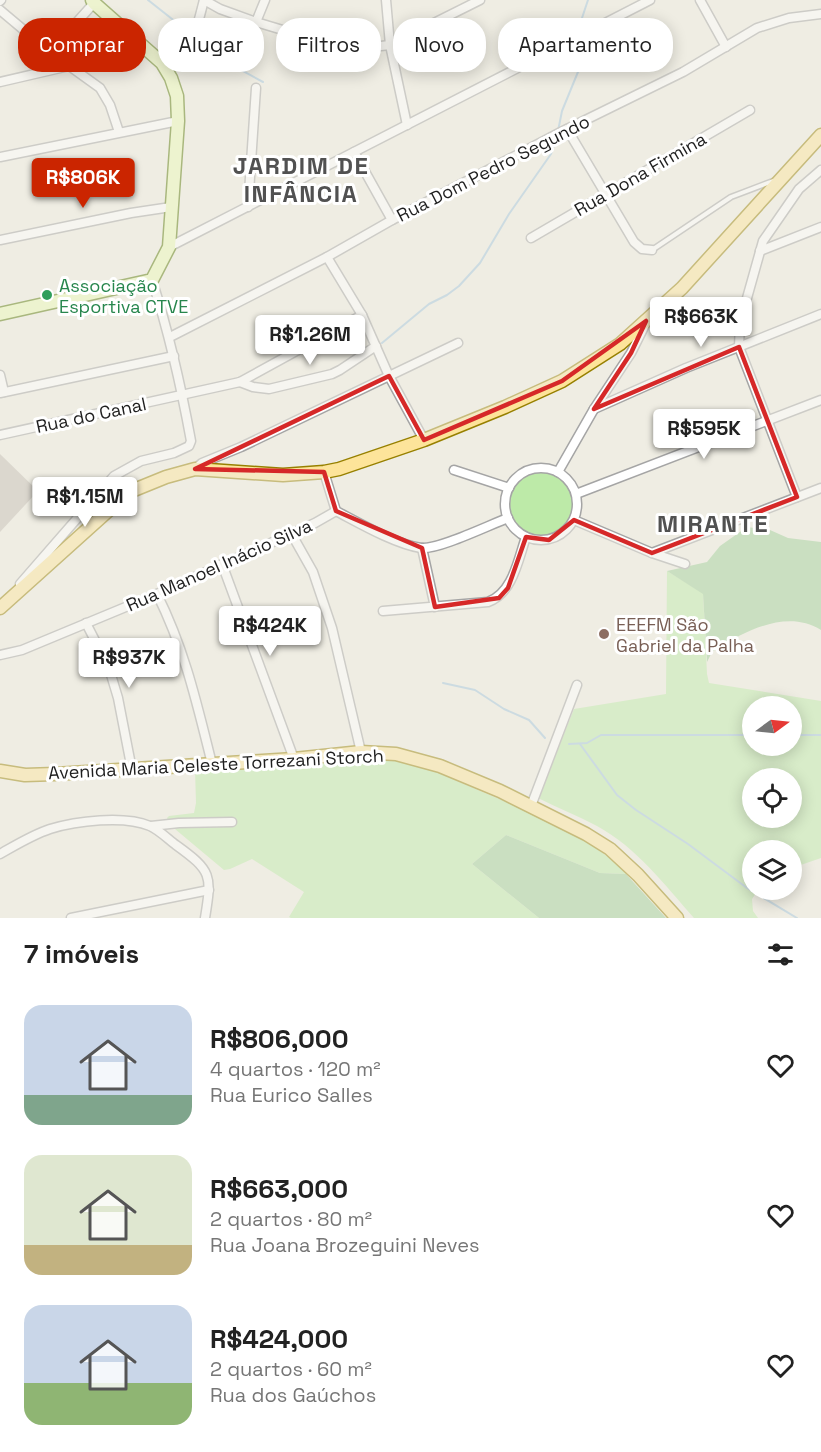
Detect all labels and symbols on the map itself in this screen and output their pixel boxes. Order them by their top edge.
street label: Rua Dom Pedro Segundo [393,109,593,227]
street label: Rua Dona Firmina [570,127,710,221]
district label: JARDIM DE INFÂNCIA [233,150,369,209]
pin: R$806K [34,158,132,209]
place label: Associação Esportiva CTVE [59,274,188,318]
marker: Associação Esportiva CTVE [40,288,54,302]
pin: R$663K [652,297,750,348]
pin: R$1.26M [255,315,365,366]
street label: Rua do Canal [34,392,148,438]
pin: R$595K [655,409,753,460]
pin: R$1.15M [30,477,140,528]
district label: MIRANTE [657,508,769,539]
street label: Rua Manoel Inácio Silva [122,514,316,616]
pin: R$424K [221,606,319,657]
place label: EEEFM São Gabriel da Palha [616,613,754,657]
marker: EEEFM São Gabriel da Palha [597,627,611,641]
pin: R$937K [80,638,178,689]
north arrow [742,696,802,756]
street label: Avenida Maria Celeste Torrezani Storch [48,744,384,784]

